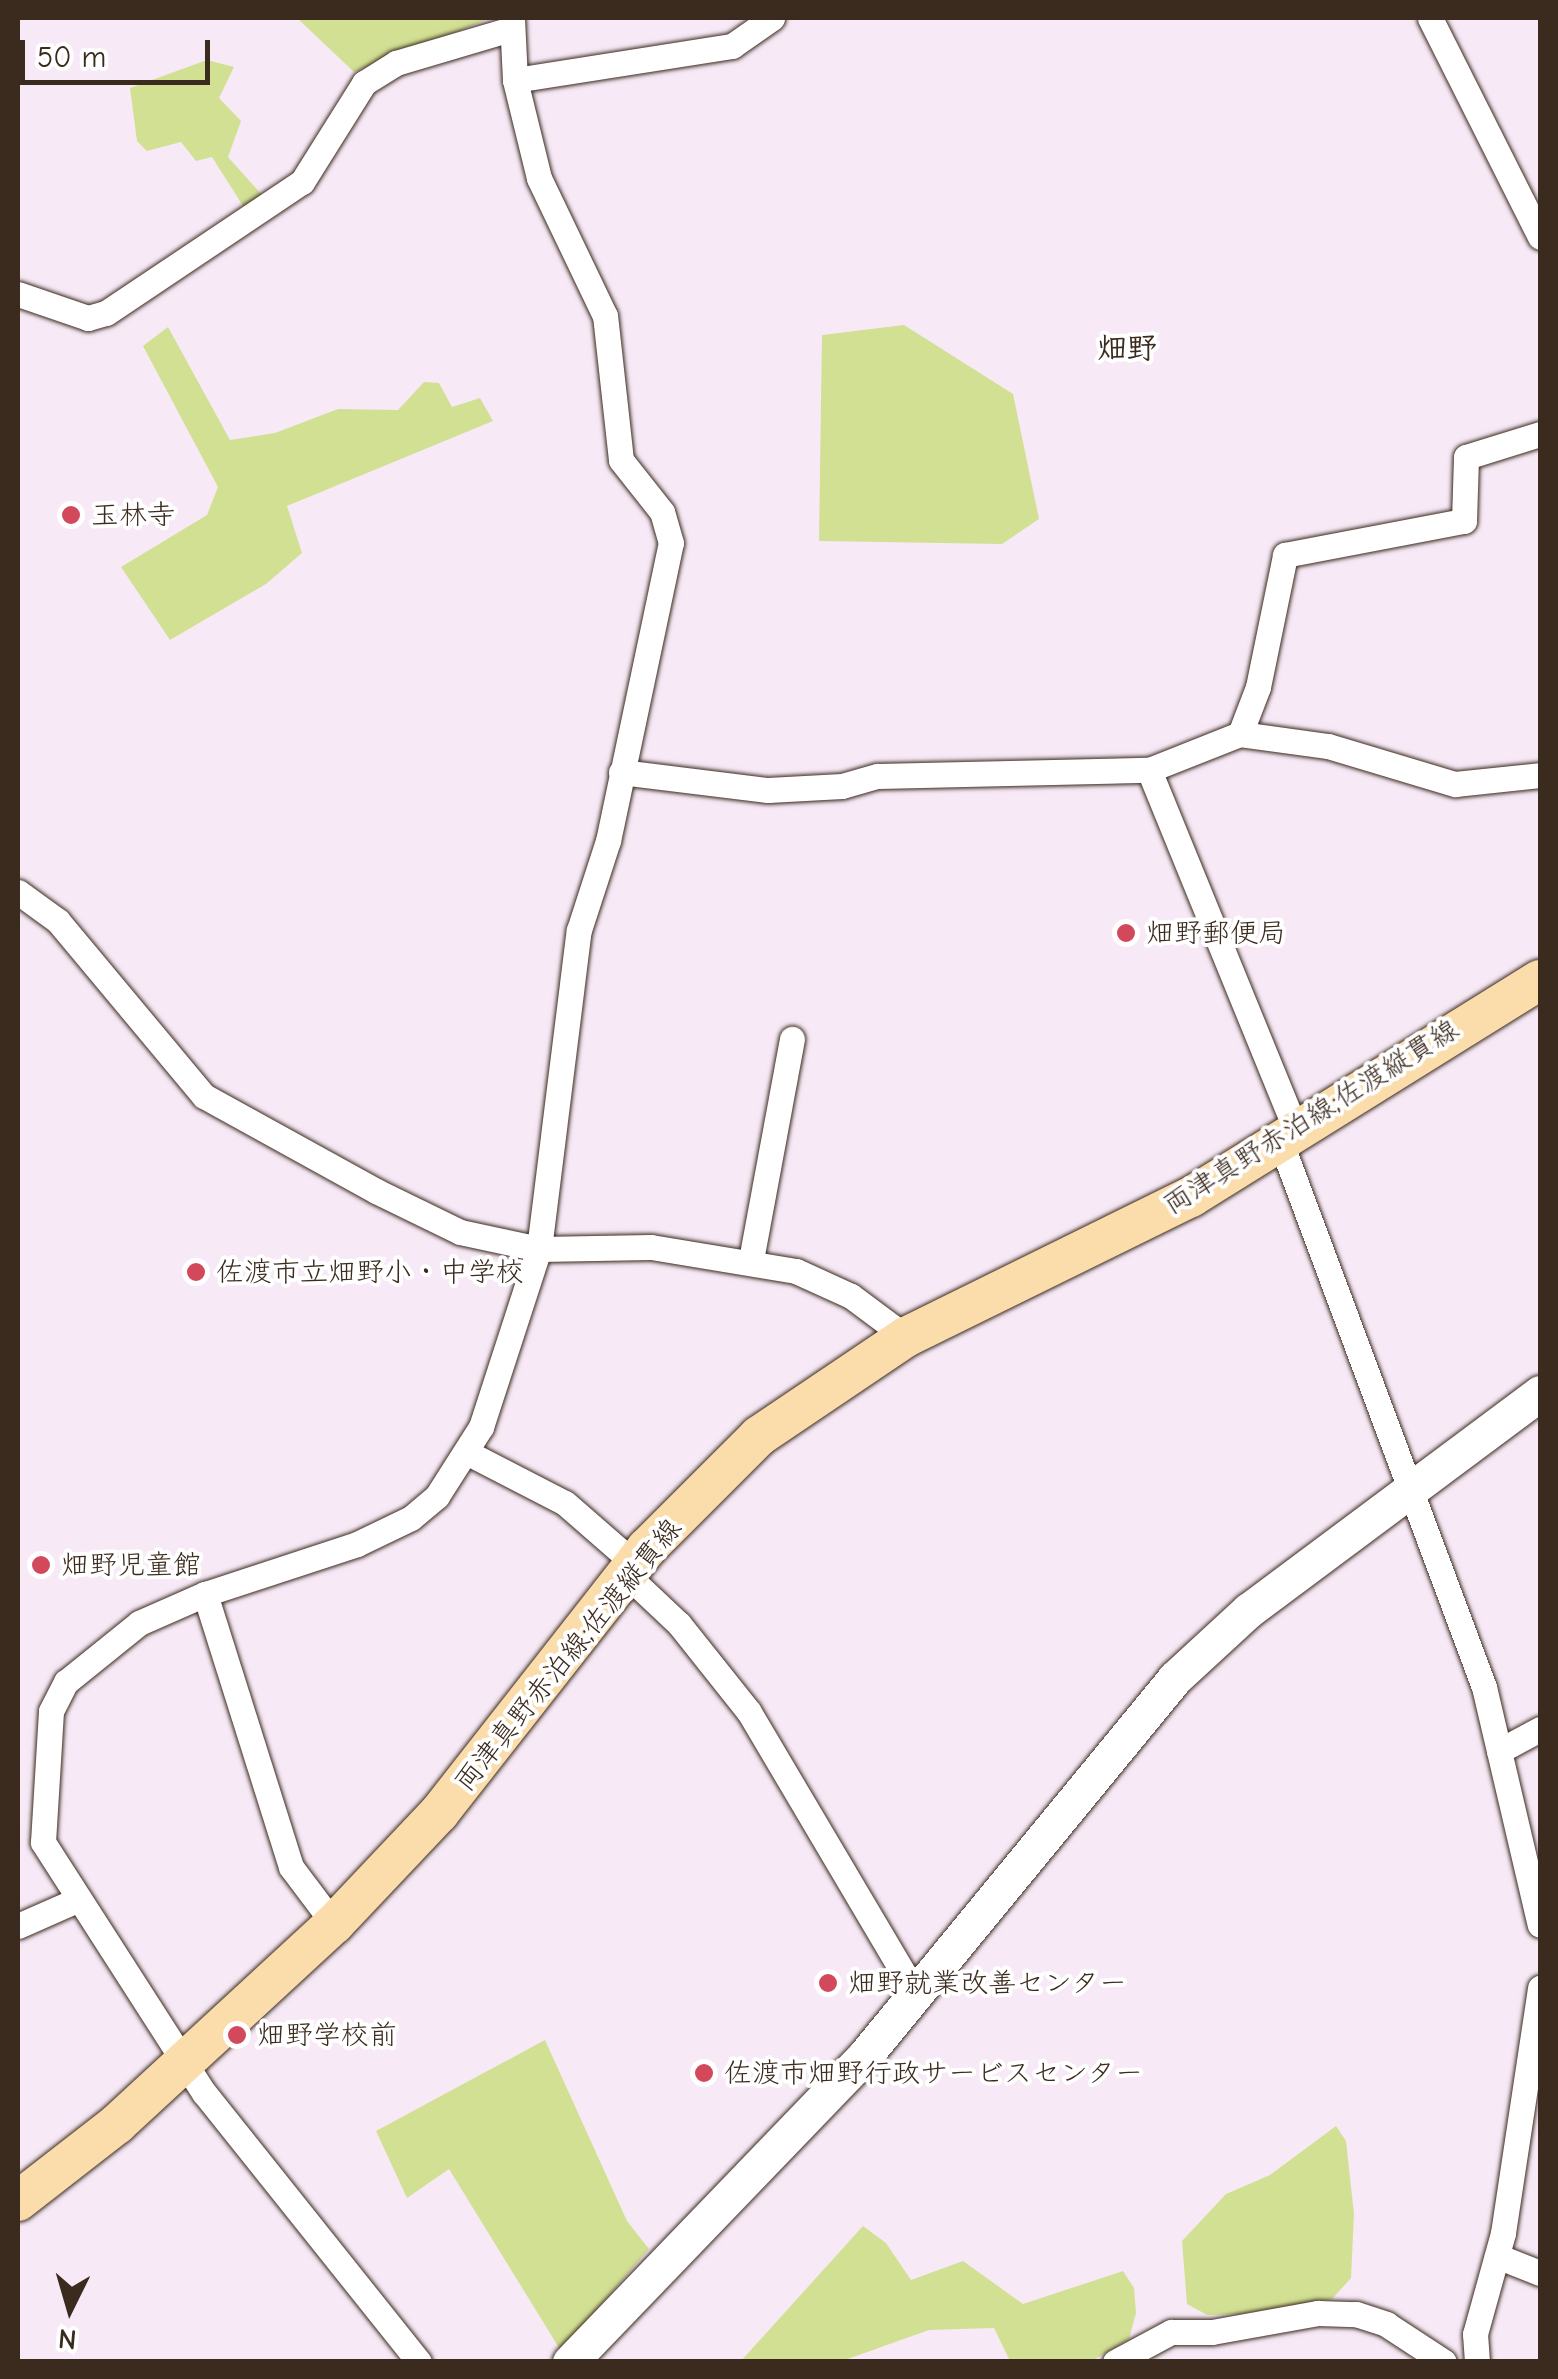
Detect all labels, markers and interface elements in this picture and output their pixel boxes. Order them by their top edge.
scale bar [25,20,215,82]
text: 50 m [37,40,106,75]
district label: 畑野 [1097,331,1157,367]
place label: 玉林寺 [91,498,175,532]
marker: 玉林寺 [60,504,82,526]
place label: 畑野郵便局 [1146,916,1286,950]
marker: 畑野郵便局 [1115,922,1137,944]
street label: 両津真野赤泊線;佐渡縦貫線 [1157,1012,1465,1222]
place label: 佐渡市立畑野小・中学校 [216,1255,524,1289]
marker: 佐渡市立畑野小・中学校 [185,1261,207,1283]
street label: 両津真野赤泊線;佐渡縦貫線 [447,1512,689,1798]
place label: 畑野児童館 [61,1548,201,1582]
marker: 畑野児童館 [30,1554,52,1576]
place label: 畑野就業改善センター [848,1966,1128,2000]
marker: 畑野就業改善センター [817,1972,839,1994]
place label: 畑野学校前 [257,2018,397,2052]
marker: 畑野学校前 [226,2024,248,2046]
place label: 佐渡市畑野行政サービスセンター [724,2056,1144,2090]
marker: 佐渡市畑野行政サービスセンター [693,2062,715,2084]
north arrow [20,2259,120,2359]
text: N [57,2322,78,2356]

